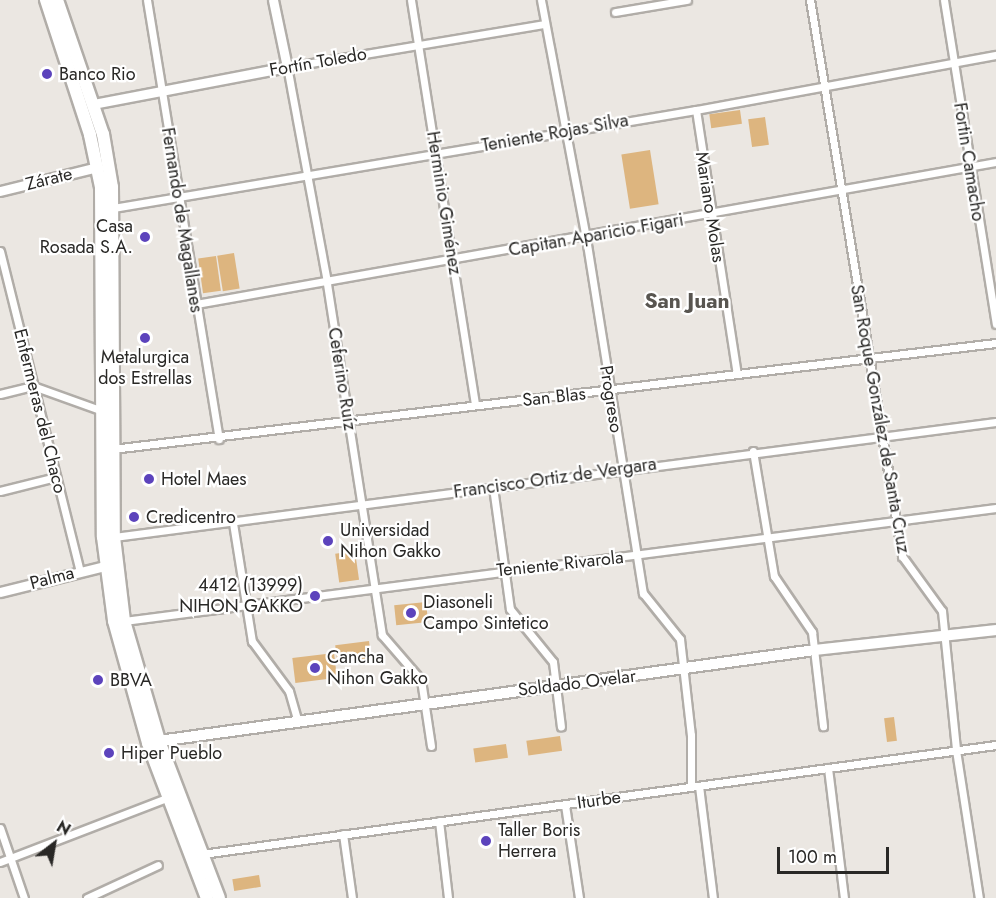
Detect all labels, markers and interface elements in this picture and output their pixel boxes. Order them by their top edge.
street label: Fortín Toledo [268,43,368,81]
place label: Banco Rio [59,63,136,85]
marker: Banco Rio [40,67,54,81]
street label: Fortin Camacho [949,101,989,223]
street label: Teniente Rojas Silva [480,109,630,157]
street label: Fernando de Magallanes [157,126,207,314]
street label: Herminio Giménez [422,130,466,276]
street label: Mariano Molas [691,150,729,264]
street label: Zárate [24,163,74,195]
street label: Capitan Aparicio Figari [507,209,685,261]
place label: Casa Rosada S.A. [40,216,133,258]
marker: Casa Rosada S.A. [138,230,152,244]
street label: San Roque González de Santa Cruz [846,283,914,555]
district label: San Juan [644,288,730,314]
street label: Ceferino Ruíz [323,326,361,432]
street label: Enfermeras del Chaco [9,327,71,495]
marker: Metalurgica dos Estrellas [138,331,152,345]
place label: Metalurgica dos Estrellas [98,347,192,389]
street label: Progreso [595,364,627,434]
street label: San Blas [521,383,587,411]
street label: Francisco Ortiz de Vergara [452,453,658,503]
place label: Hotel Maes [161,468,247,490]
marker: Hotel Maes [142,472,156,486]
place label: Credicentro [146,506,236,528]
marker: Credicentro [127,510,141,524]
place label: Universidad Nihon Gakko [340,520,441,562]
marker: Universidad Nihon Gakko [321,534,335,548]
street label: Teniente Rivarola [495,547,625,581]
street label: Palma [28,562,76,594]
place label: 4412 (13999) NIHON GAKKO [179,575,303,618]
marker: 4412 (13999) NIHON GAKKO [308,589,322,603]
place label: Diasoneli Campo Sintetico [423,592,549,634]
marker: Diasoneli Campo Sintetico [404,606,418,620]
place label: Cancha Nihon Gakko [327,647,428,690]
marker: Cancha Nihon Gakko [308,661,322,675]
street label: Soldado Ovelar [517,665,637,701]
place label: BBVA [110,669,152,691]
marker: BBVA [91,673,105,687]
place label: Hiper Pueblo [121,742,222,764]
marker: Hiper Pueblo [102,746,116,760]
street label: Iturbe [576,786,622,814]
north arrow [24,814,84,874]
text: N [52,815,75,841]
place label: Taller Boris Herrera [498,820,580,862]
marker: Taller Boris Herrera [479,834,493,848]
scale bar [780,835,892,873]
text: 100 m [788,844,837,870]

